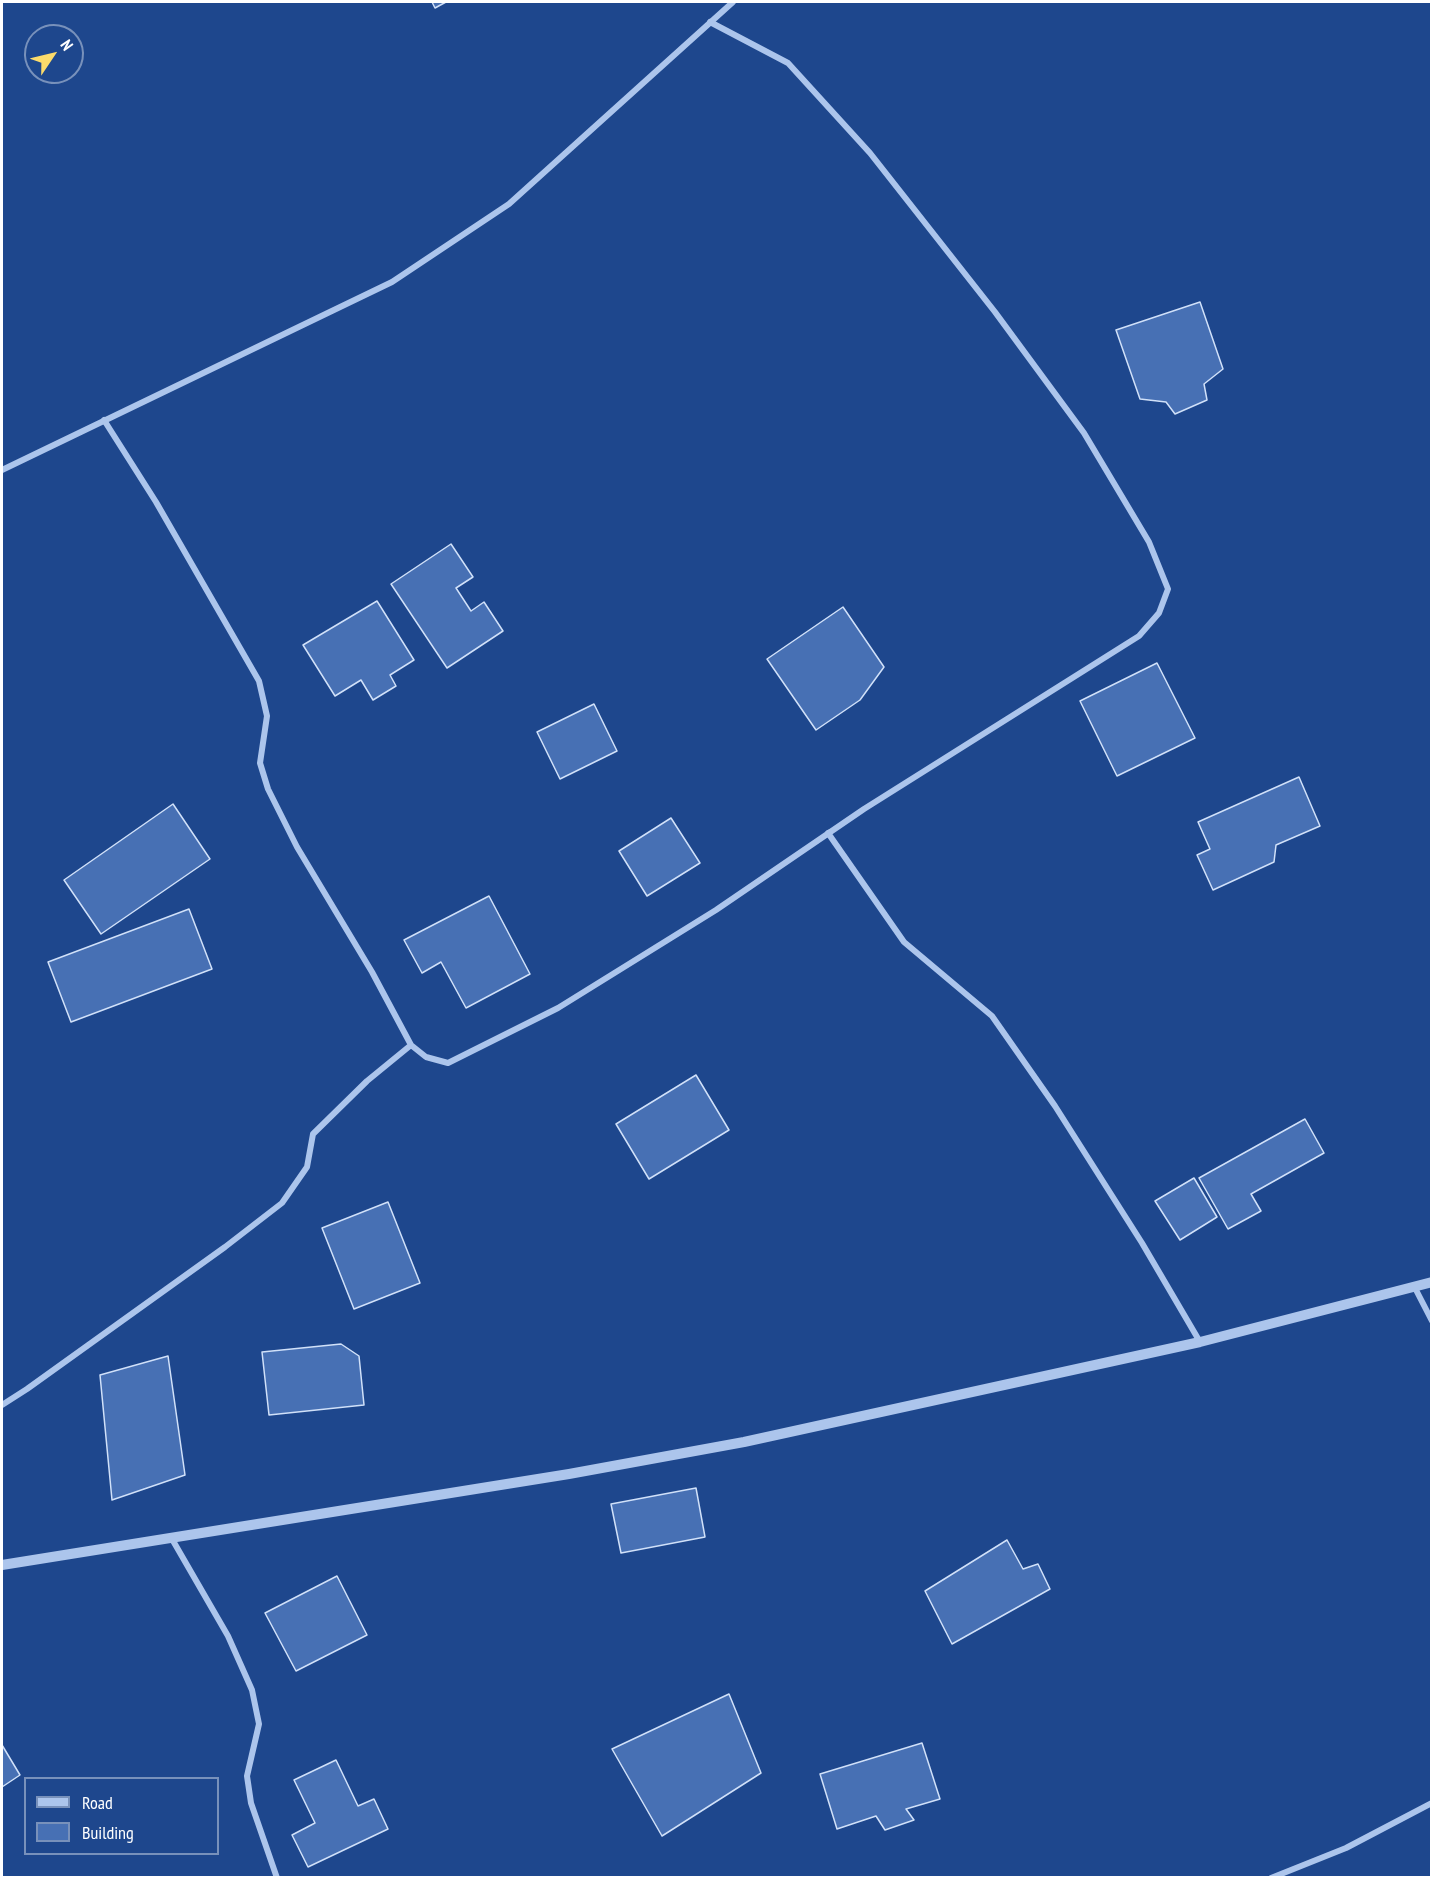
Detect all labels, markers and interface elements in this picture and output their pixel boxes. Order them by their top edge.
north arrow [24,24,84,84]
text: N [56,36,78,54]
legend [24,1777,219,1855]
text: Road [82,1791,113,1814]
text: Building [82,1821,134,1844]

